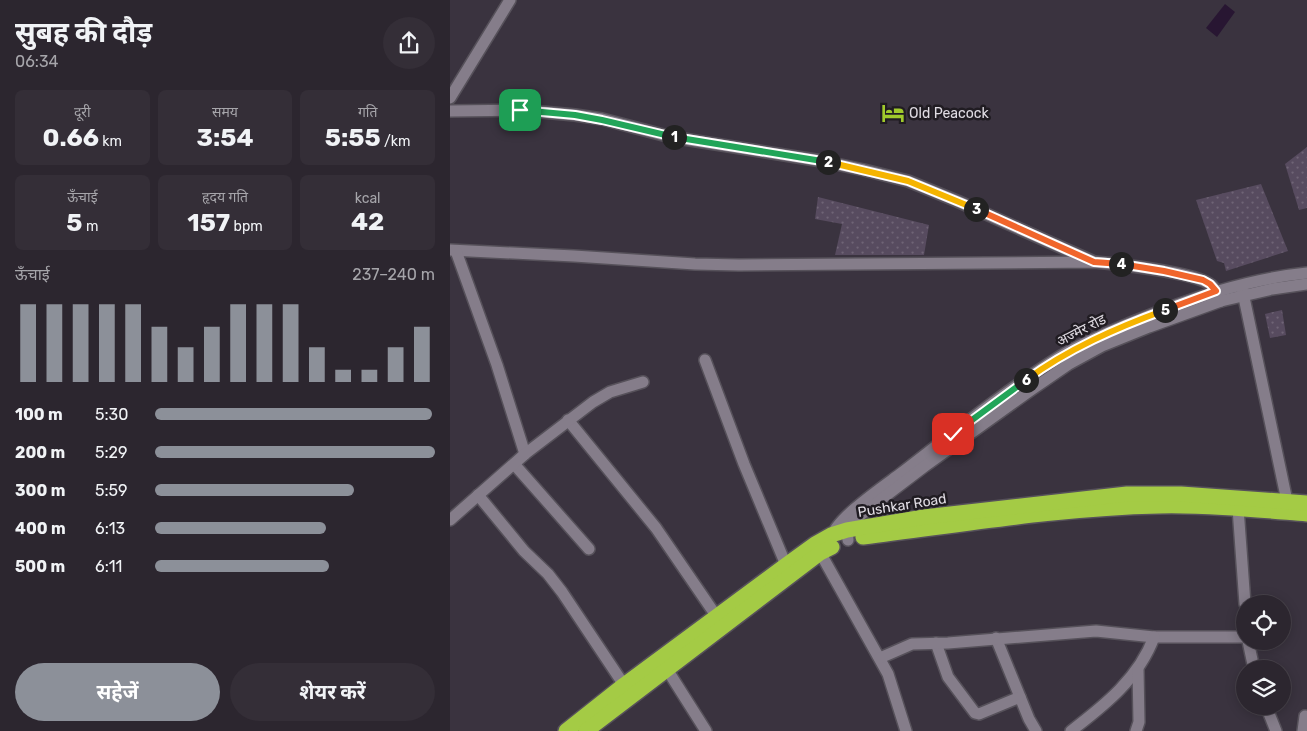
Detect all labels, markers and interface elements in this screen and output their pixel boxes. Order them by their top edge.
text: सुबह की दौड़ [15,16,152,49]
button: share [383,17,435,69]
text: 06:34 [15,52,58,71]
pin [499,89,541,131]
icon: arrive [506,96,534,124]
hotel icon: Old Peacock [880,100,906,126]
text: दूरी [74,104,91,121]
text: समय [212,104,238,121]
text: गति [358,104,377,121]
place label: Old Peacock [909,105,990,122]
text: 0.66 [43,123,99,152]
text: 3:54 [196,123,254,152]
text: 5:55 [325,123,381,152]
pin: 1 [662,124,686,150]
text: 1 [671,129,678,146]
text: km [99,133,122,150]
text: /km [381,133,410,150]
pin: 2 [816,150,840,174]
text: 2 [824,154,833,171]
text: ऊँचाई [67,189,98,206]
text: हृदय गति [202,189,248,206]
text: kcal [355,190,381,207]
pin: 3 [964,196,988,222]
text: 3 [972,201,981,218]
text: 42 [351,207,384,236]
text: 5 [66,208,82,237]
text: 157 [187,208,230,237]
text: m [82,218,98,235]
text: bpm [230,218,263,235]
pin: 4 [1108,252,1134,276]
text: 4 [1117,256,1126,273]
text: ऊँचाई [15,265,50,284]
text: 237–240 m [352,265,435,284]
pin: 5 [1152,298,1178,322]
text: 5 [1161,302,1170,319]
street label: अज्मेर रोड [1053,310,1109,350]
pin: 6 [1014,368,1038,392]
text: 6 [1022,372,1031,389]
text: 100 m [15,405,63,424]
text: 5:30 [95,405,128,424]
pin [932,413,974,455]
icon: check [939,420,967,448]
text: 200 m [15,443,65,462]
text: 5:29 [95,443,127,462]
text: 300 m [15,481,65,500]
text: 5:59 [95,481,128,500]
street label: Pushkar Road [857,490,948,521]
text: 400 m [15,519,66,538]
text: 6:13 [95,519,125,538]
text: 500 m [15,557,65,576]
text: 6:11 [95,557,122,576]
map controls [1236,595,1291,715]
button: locate [1236,595,1291,650]
button: layers [1236,660,1291,715]
button: सहेजें [15,663,220,721]
button: शेयर करें [230,663,435,721]

